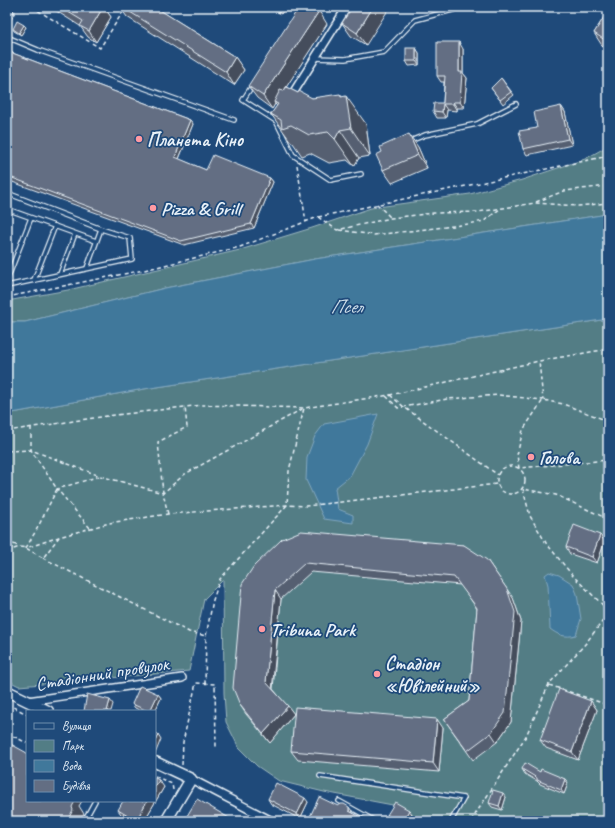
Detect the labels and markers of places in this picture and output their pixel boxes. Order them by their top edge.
place label: Планета Кіно [147,128,244,152]
marker: Планета Кіно [134,134,144,144]
place label: Pizza & Grill [161,197,244,221]
marker: Pizza & Grill [148,203,158,213]
place label: Голова [539,446,581,470]
marker: Голова [526,452,536,462]
place label: Tribuna Park [270,618,357,642]
marker: Tribuna Park [257,624,267,634]
place label: Стадіон «Ювілейний» [385,652,481,698]
marker: Стадіон «Ювілейний» [372,669,382,679]

